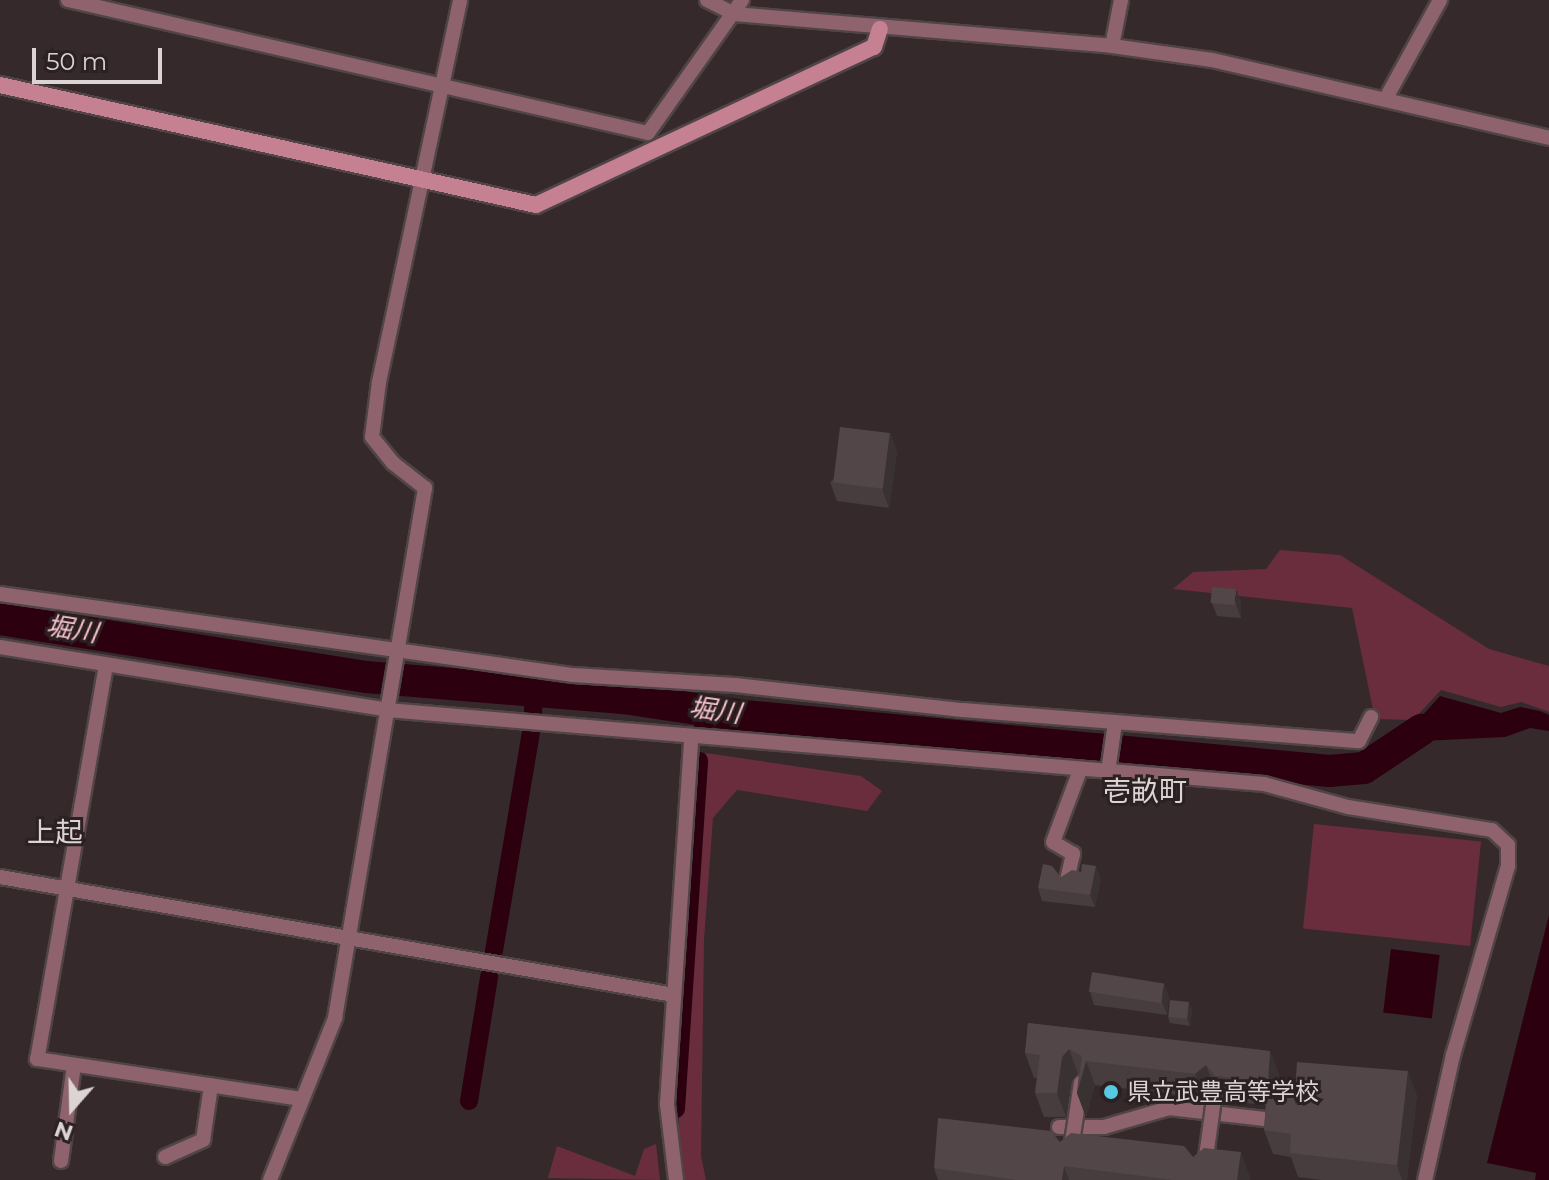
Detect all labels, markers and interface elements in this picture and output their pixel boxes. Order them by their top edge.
scale bar [36,32,166,82]
text: 50 m [46,47,107,76]
water label: 堀川 [44,611,100,649]
water label: 堀川 [687,692,743,730]
district label: 壱畝町 [1103,774,1187,808]
district label: 上起 [27,815,83,849]
north arrow [32,1068,112,1148]
place label: 県立武豊高等学校 [1127,1078,1319,1106]
marker: 県立武豊高等学校 [1102,1083,1120,1101]
text: N [51,1115,77,1147]

